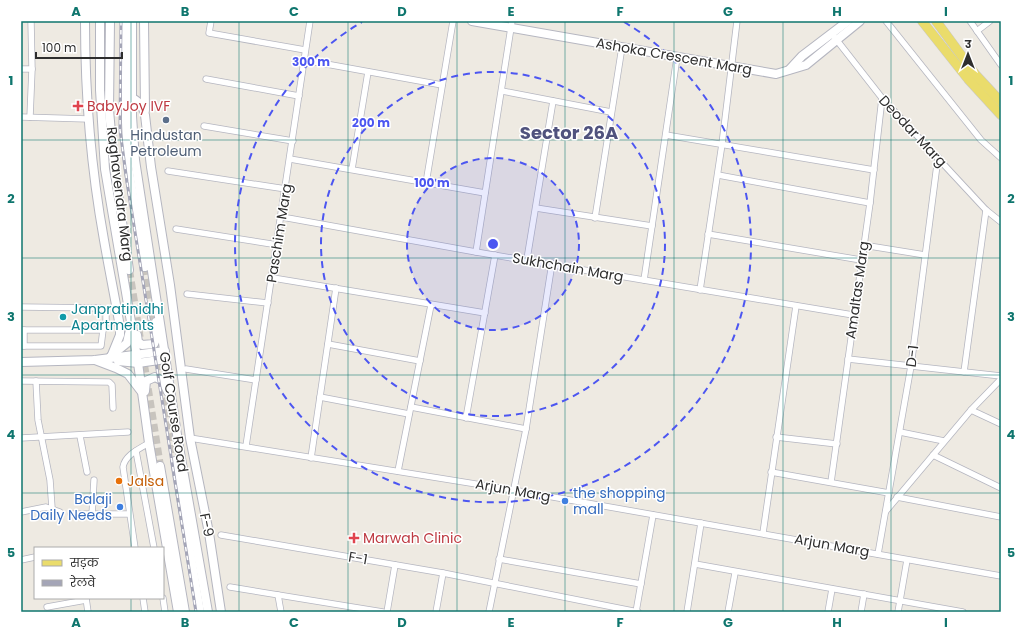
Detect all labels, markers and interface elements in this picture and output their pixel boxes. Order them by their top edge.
text: A [71,2,81,21]
text: B [181,2,190,21]
text: C [289,2,299,21]
text: D [397,2,407,21]
text: E [507,2,515,21]
text: F [616,2,624,21]
text: G [723,2,733,21]
text: H [832,2,842,21]
text: I [944,2,948,21]
street label: Ashoka Crescent Marg [594,32,754,80]
scale bar [36,34,122,60]
north arrow [948,34,988,74]
text: उ [964,36,972,52]
text: 100 m [42,39,76,56]
text: 300 m [292,53,330,70]
text: 1 [9,71,13,90]
text: 1 [1009,71,1013,90]
street label: Deodar Marg [874,91,952,171]
place label: BabyJoy IVF [87,96,170,116]
marker: BabyJoy IVF [72,100,84,112]
text: 200 m [352,114,390,131]
marker: Hindustan Petroleum [161,115,171,125]
district label: Sector 26A [520,120,618,145]
place label: Hindustan Petroleum [130,125,202,161]
street label: Raghavendra Marg [102,126,138,262]
text: 100 m [414,174,450,191]
street label: Paschim Marg [261,182,297,284]
text: 2 [7,189,15,208]
text: 2 [1007,189,1015,208]
centre of rings [486,237,500,251]
street label: Amaltas Marg [840,240,874,340]
street label: Sukhchain Marg [511,247,625,287]
place label: Janpratinidhi Apartments [71,299,164,335]
text: 3 [7,307,15,326]
text: 3 [1007,307,1015,326]
marker: Janpratinidhi Apartments [58,312,68,322]
street label: D-1 [901,344,923,368]
street label: Golf Course Road [155,350,193,474]
text: 4 [7,425,16,444]
text: 4 [1007,425,1016,444]
place label: Jalsa [127,471,164,491]
street label: Arjun Marg [474,474,552,506]
marker: Jalsa [114,476,124,486]
place label: the shopping mall [573,483,666,519]
place label: Balaji Daily Needs [30,489,112,525]
marker: the shopping mall [560,496,570,506]
marker: Balaji Daily Needs [115,502,125,512]
street label: F-9 [195,512,219,538]
place label: Marwah Clinic [363,528,462,548]
street label: Arjun Marg [793,529,871,561]
marker: Marwah Clinic [348,532,360,544]
text: 5 [7,543,15,562]
text: 5 [1007,543,1015,562]
street label: F-1 [347,546,369,570]
legend [34,547,164,599]
text: सड़क [69,554,100,571]
text: रेलवे [69,574,96,591]
text: A [71,613,81,632]
text: B [181,613,190,632]
text: C [289,613,299,632]
text: D [397,613,407,632]
text: E [507,613,515,632]
text: F [616,613,624,632]
text: G [723,613,733,632]
text: H [832,613,842,632]
text: I [944,613,948,632]

